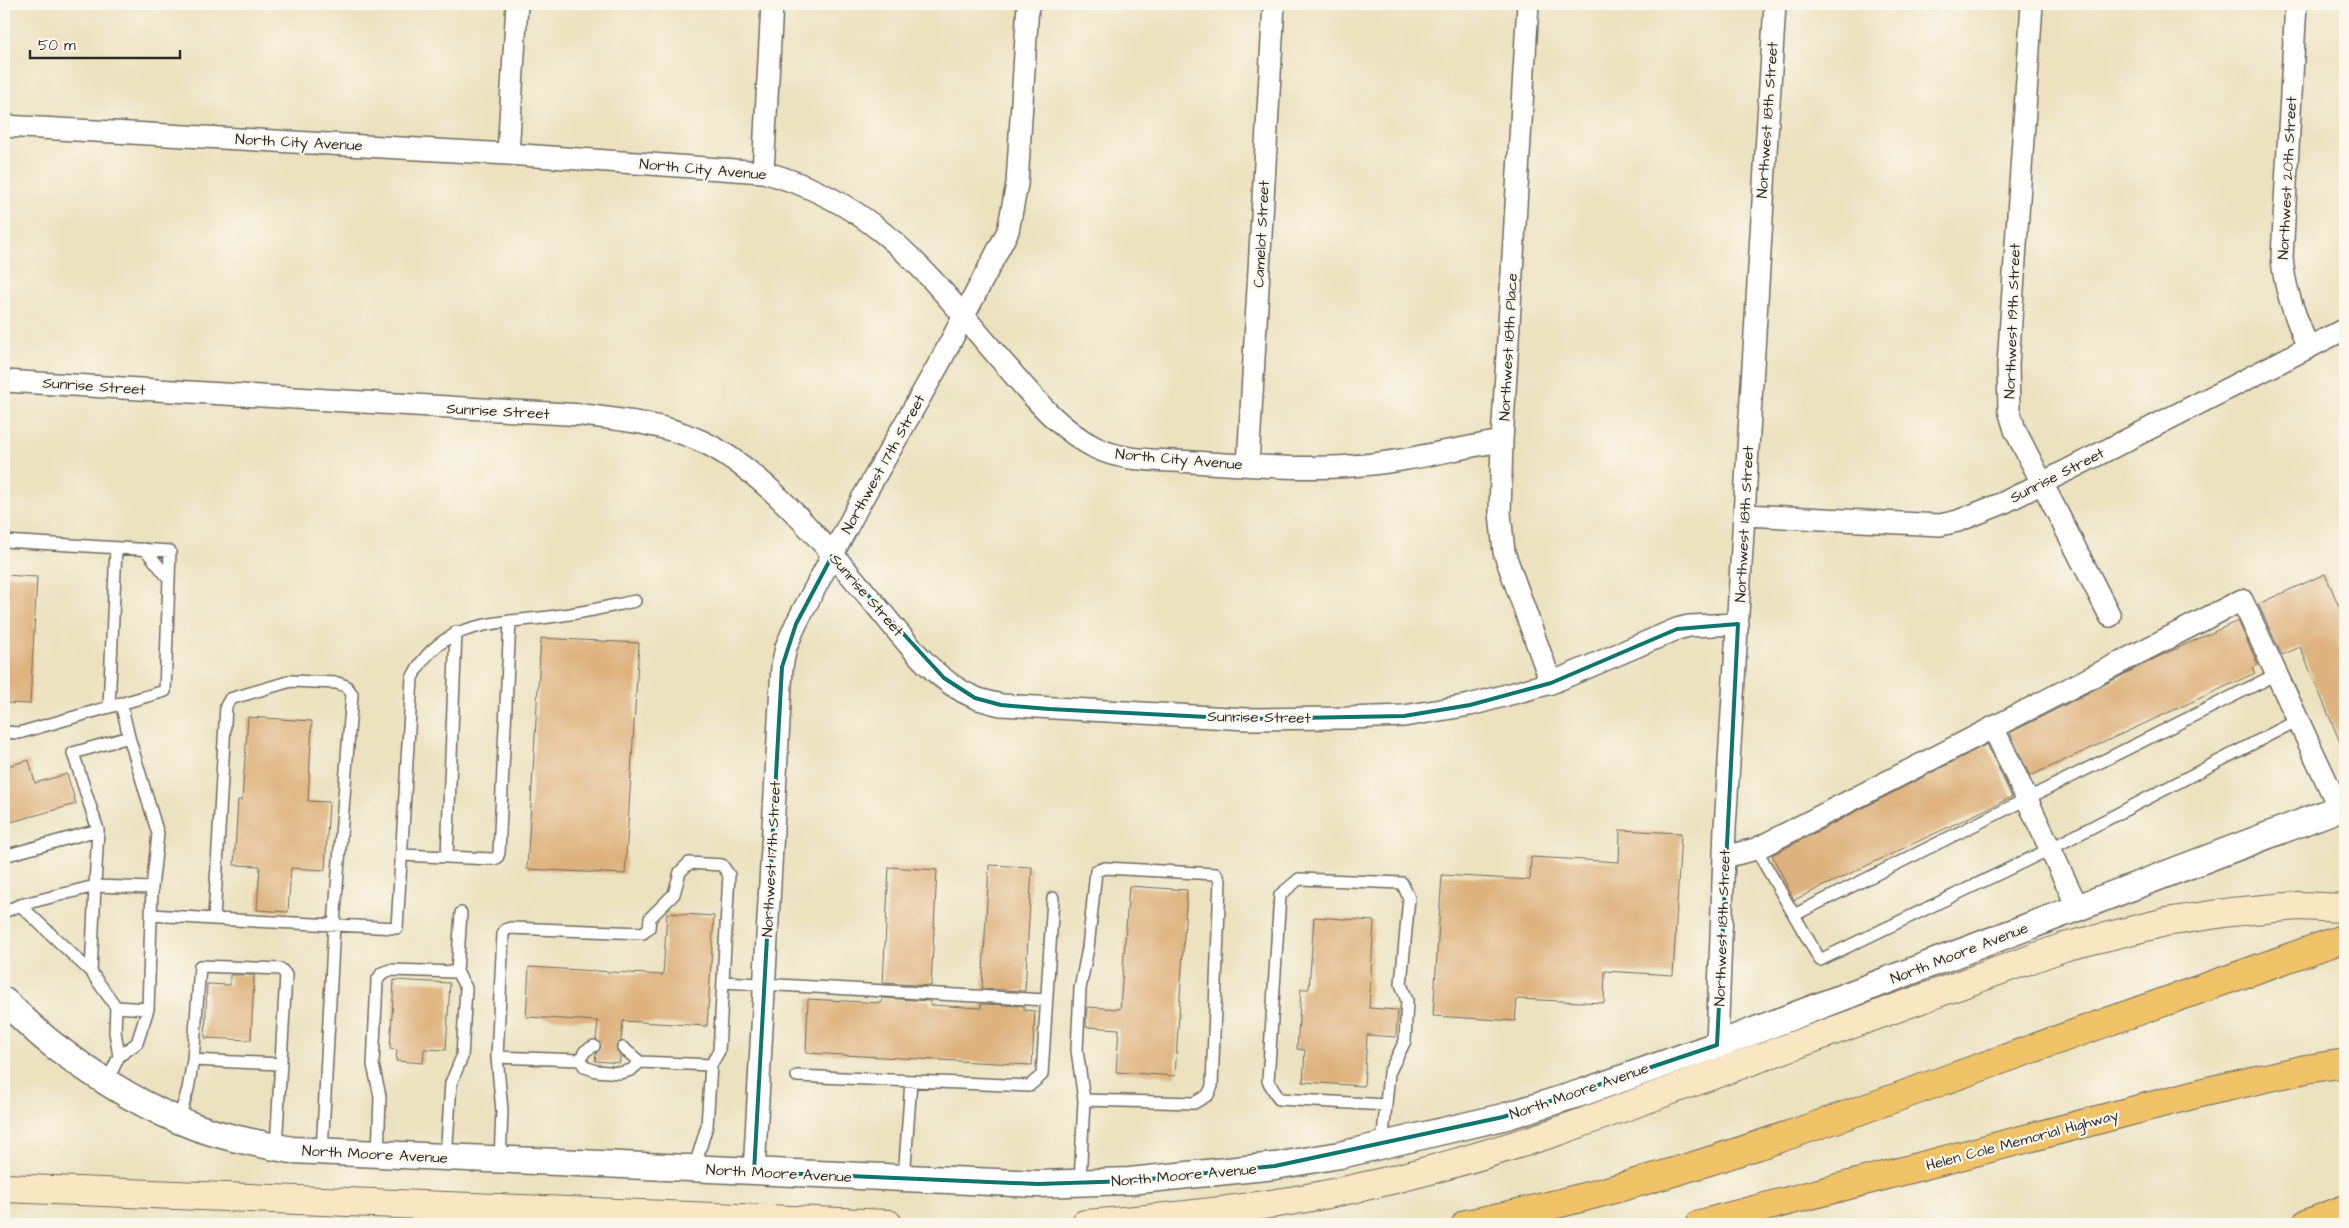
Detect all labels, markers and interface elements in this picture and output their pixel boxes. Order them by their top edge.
scale bar [30,28,180,60]
text: 50 m [38,35,76,56]
street label: Northwest 18th Street [1752,41,1783,199]
street label: Northwest 20th Street [2273,96,2302,260]
street label: North City Avenue [235,129,363,157]
street label: North City Avenue [638,153,767,187]
street label: Camelot Street [1248,180,1275,288]
street label: Northwest 19th Street [1999,243,2026,399]
street label: Northwest 18th Place [1494,273,1523,421]
street label: Sunrise Street [42,372,146,401]
street label: Northwest 17th Street [836,391,931,538]
street label: Sunrise Street [446,398,550,425]
street label: North City Avenue [1114,443,1243,477]
street label: Sunrise Street [2006,443,2108,508]
street label: Northwest 18th Street [1730,445,1759,603]
street label: Sunrise Street [825,549,908,641]
street label: Sunrise Street [1207,706,1311,729]
street label: Northwest 17th Street [757,780,786,938]
street label: Northwest 18th Street [1709,849,1736,1007]
street label: North Moore Avenue [1887,917,2031,989]
street label: North Moore Avenue [1507,1058,1652,1125]
street label: Helen Cole Memorial Highway [1924,1105,2121,1177]
street label: North Moore Avenue [302,1140,448,1169]
street label: North Moore Avenue [706,1159,852,1188]
street label: North Moore Avenue [1110,1159,1258,1192]

